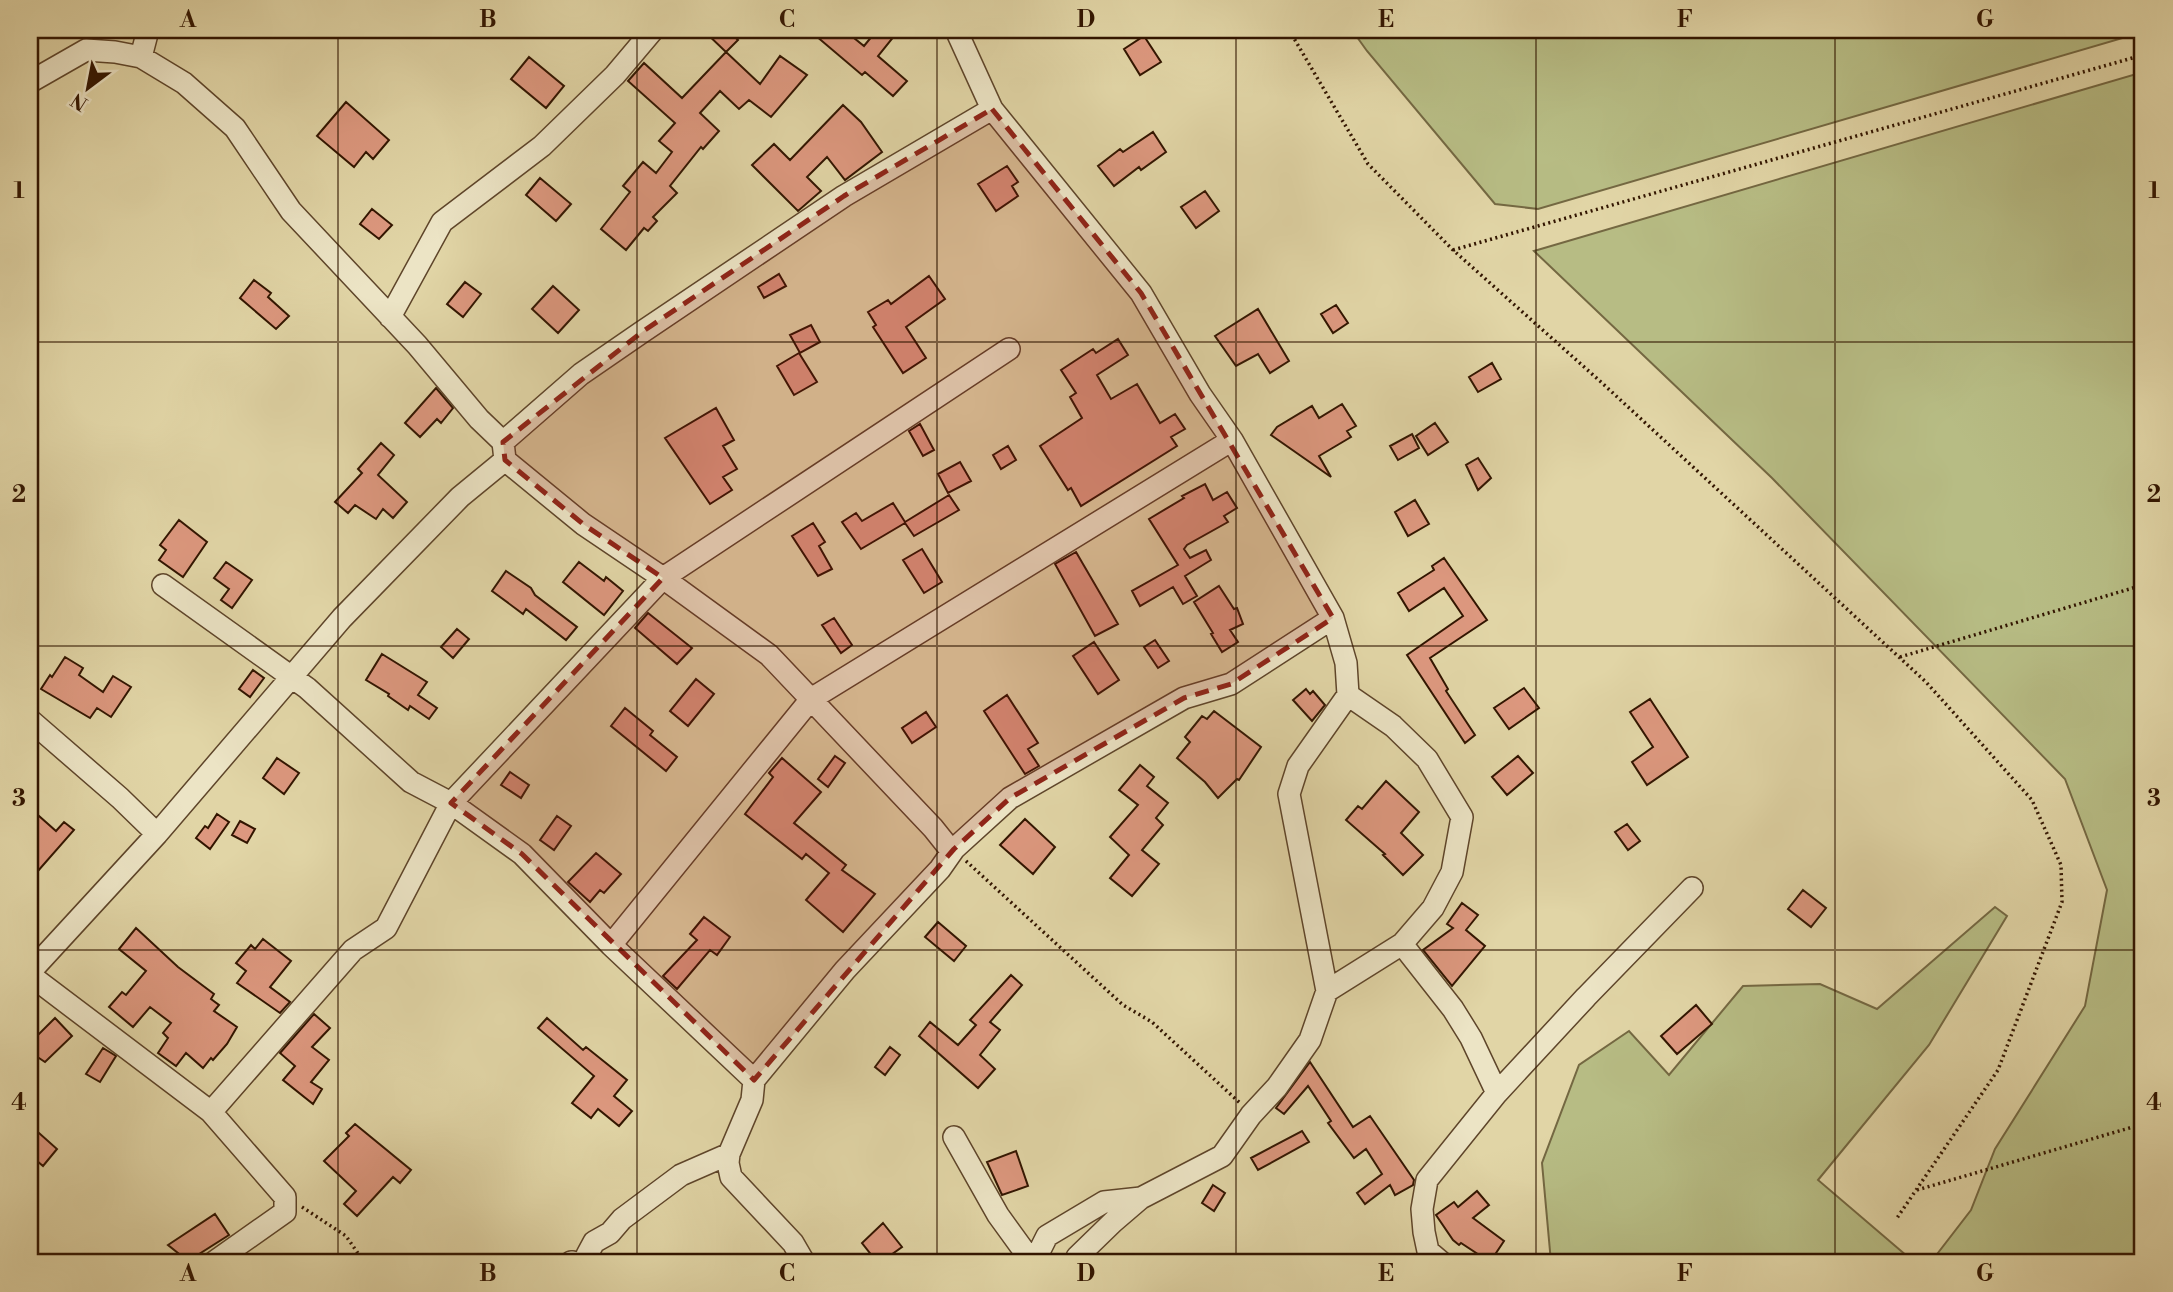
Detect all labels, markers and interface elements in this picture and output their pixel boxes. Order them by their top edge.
text: A [179,6,197,34]
text: B [479,6,497,34]
text: C [779,6,795,34]
text: D [1077,6,1095,34]
text: E [1378,6,1394,34]
text: F [1677,6,1693,34]
text: G [1976,6,1994,34]
north arrow [52,52,122,122]
text: N [67,87,92,116]
text: 1 [13,177,25,205]
text: 1 [2148,177,2160,205]
text: 2 [12,481,26,509]
text: 2 [2147,481,2161,509]
text: 3 [12,785,26,813]
text: 3 [2147,785,2161,813]
text: 4 [11,1089,27,1117]
text: 4 [2146,1089,2162,1117]
text: A [179,1260,197,1288]
text: B [479,1260,497,1288]
text: C [779,1260,795,1288]
text: D [1077,1260,1095,1288]
text: E [1378,1260,1394,1288]
text: F [1677,1260,1693,1288]
text: G [1976,1260,1994,1288]

